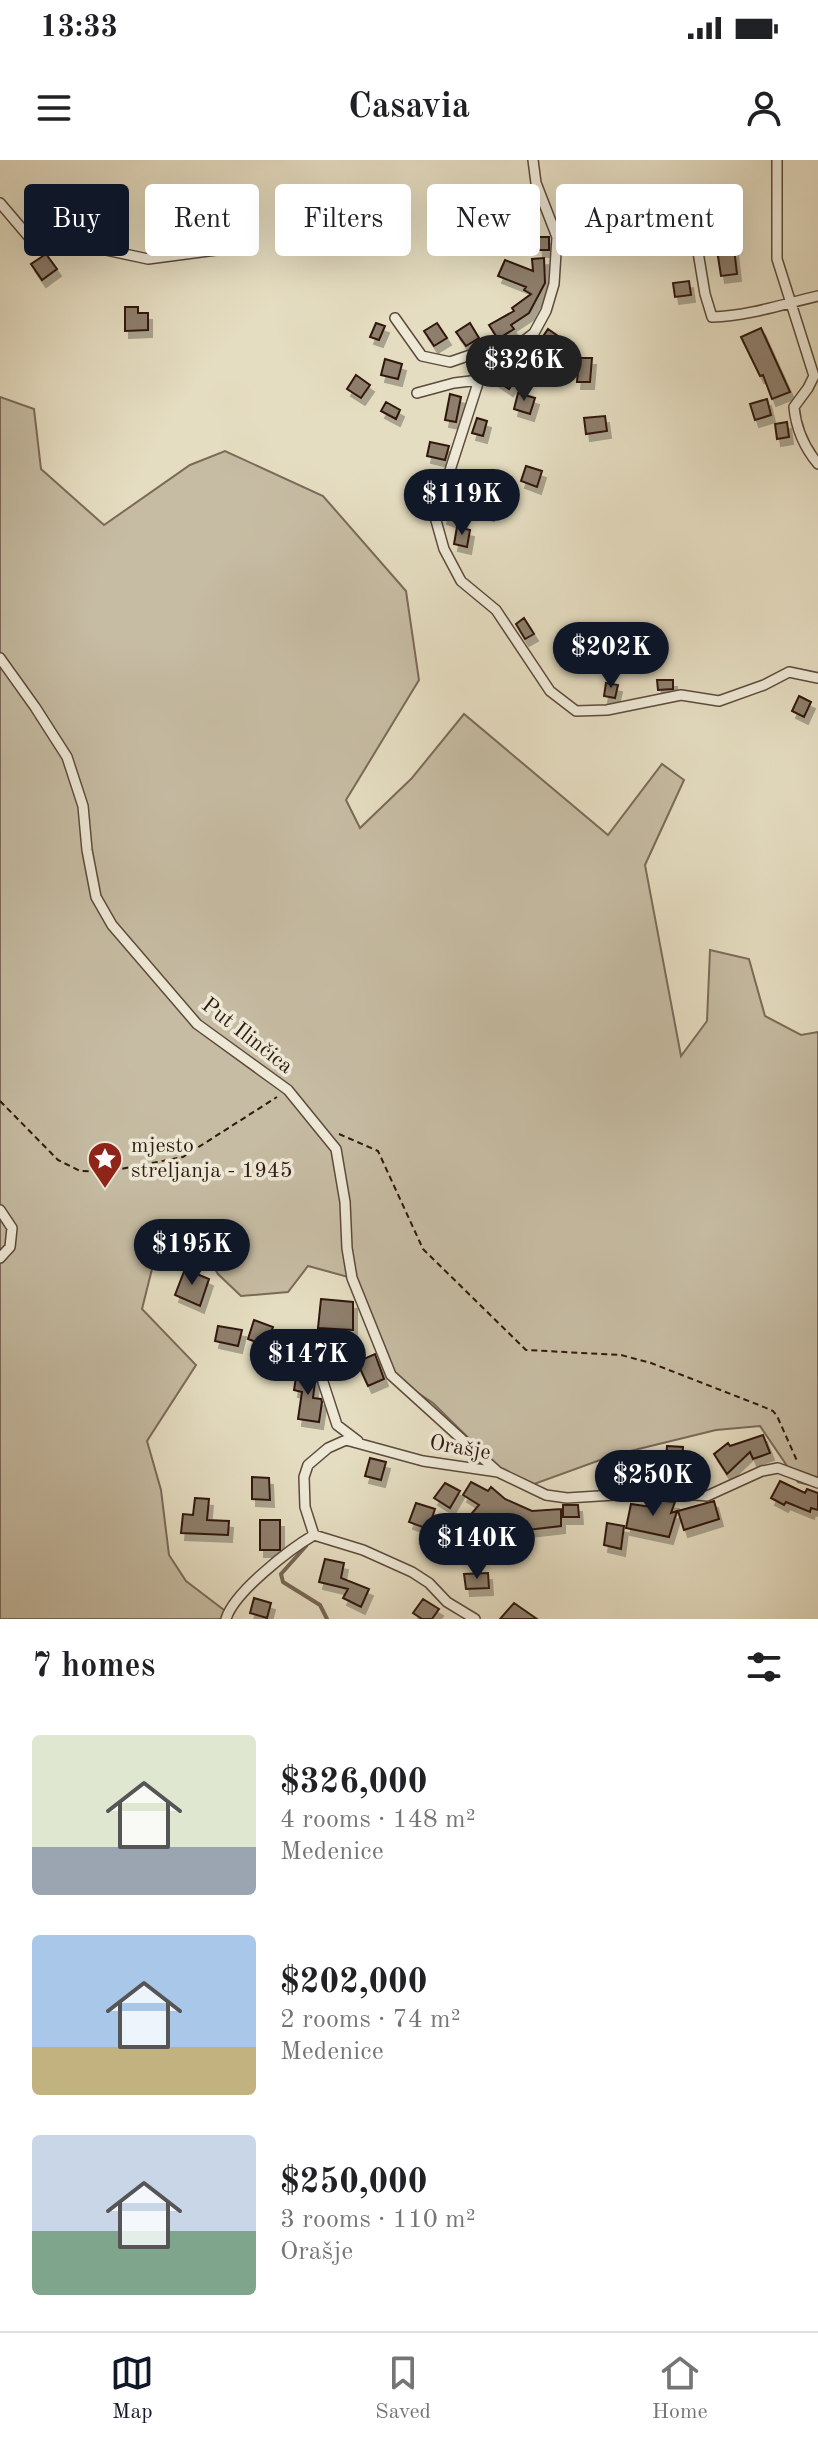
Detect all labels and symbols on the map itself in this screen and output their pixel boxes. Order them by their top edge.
pin: $326K [468,335,580,403]
pin: $119K [406,469,518,537]
pin: $202K [555,622,667,690]
street label: Put Ilinčica [197,994,297,1078]
place label: mjesto streljanja - 1945 [131,1135,293,1182]
place icon: mjesto streljanja - 1945 [86,1140,124,1190]
pin: $195K [136,1219,248,1287]
pin: $147K [252,1329,364,1397]
street label: Orašje [428,1432,492,1464]
pin: $250K [597,1450,709,1518]
pin: $140K [421,1513,533,1581]

